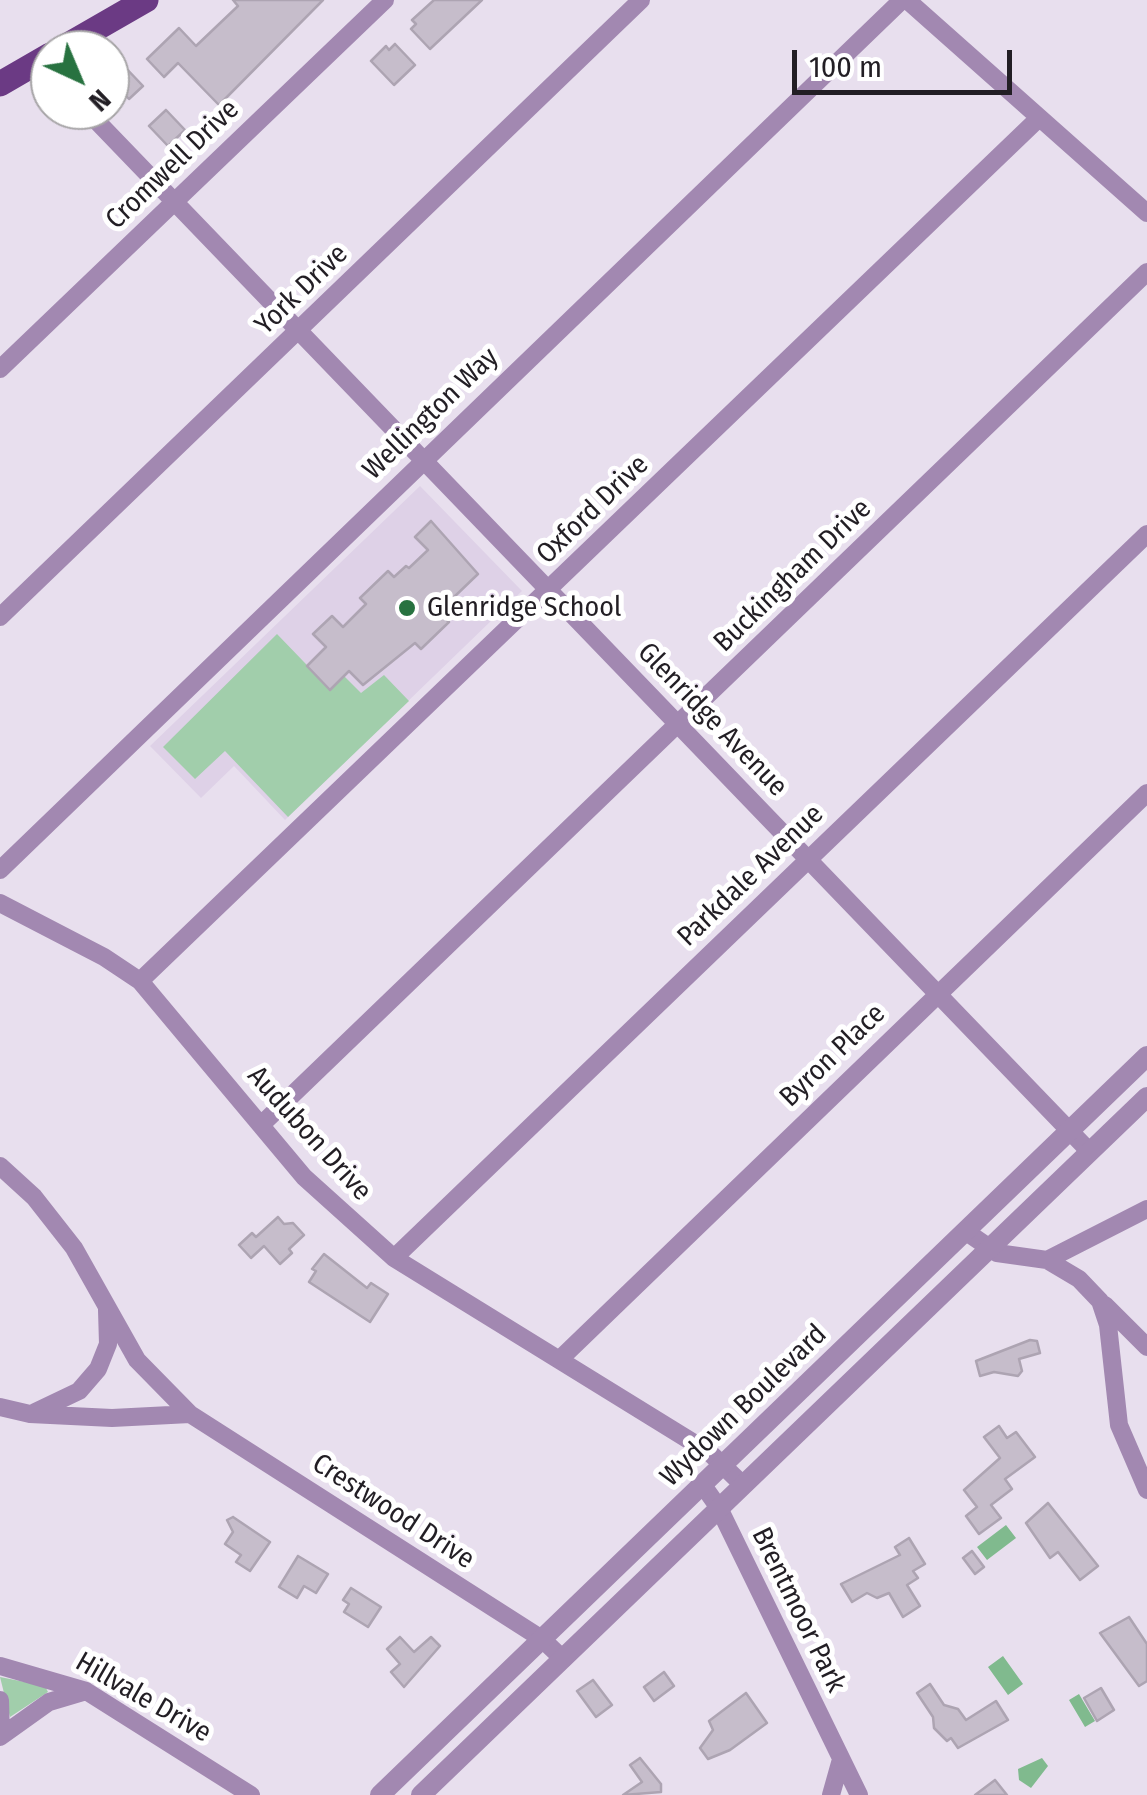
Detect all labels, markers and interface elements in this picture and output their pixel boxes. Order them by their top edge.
north arrow [30,30,130,130]
scale bar [797,30,1017,92]
text: 100 m [809,49,882,85]
text: N [82,83,117,118]
street label: Cromwell Drive [100,93,246,237]
street label: York Drive [249,238,355,342]
street label: Wellington Way [356,341,506,487]
street label: Oxford Drive [530,448,656,572]
street label: Buckingham Drive [707,492,879,660]
place label: Glenridge School [427,591,621,625]
marker: Glenridge School [396,597,418,619]
street label: Glenridge Avenue [630,636,794,804]
street label: Parkdale Avenue [671,798,831,954]
street label: Byron Place [773,998,893,1114]
street label: Audubon Drive [240,1060,378,1208]
street label: Wydown Boulevard [654,1318,834,1494]
street label: Crestwood Drive [306,1447,480,1577]
street label: Brentmoor Park [744,1522,852,1698]
street label: Hillvale Drive [69,1646,217,1750]

